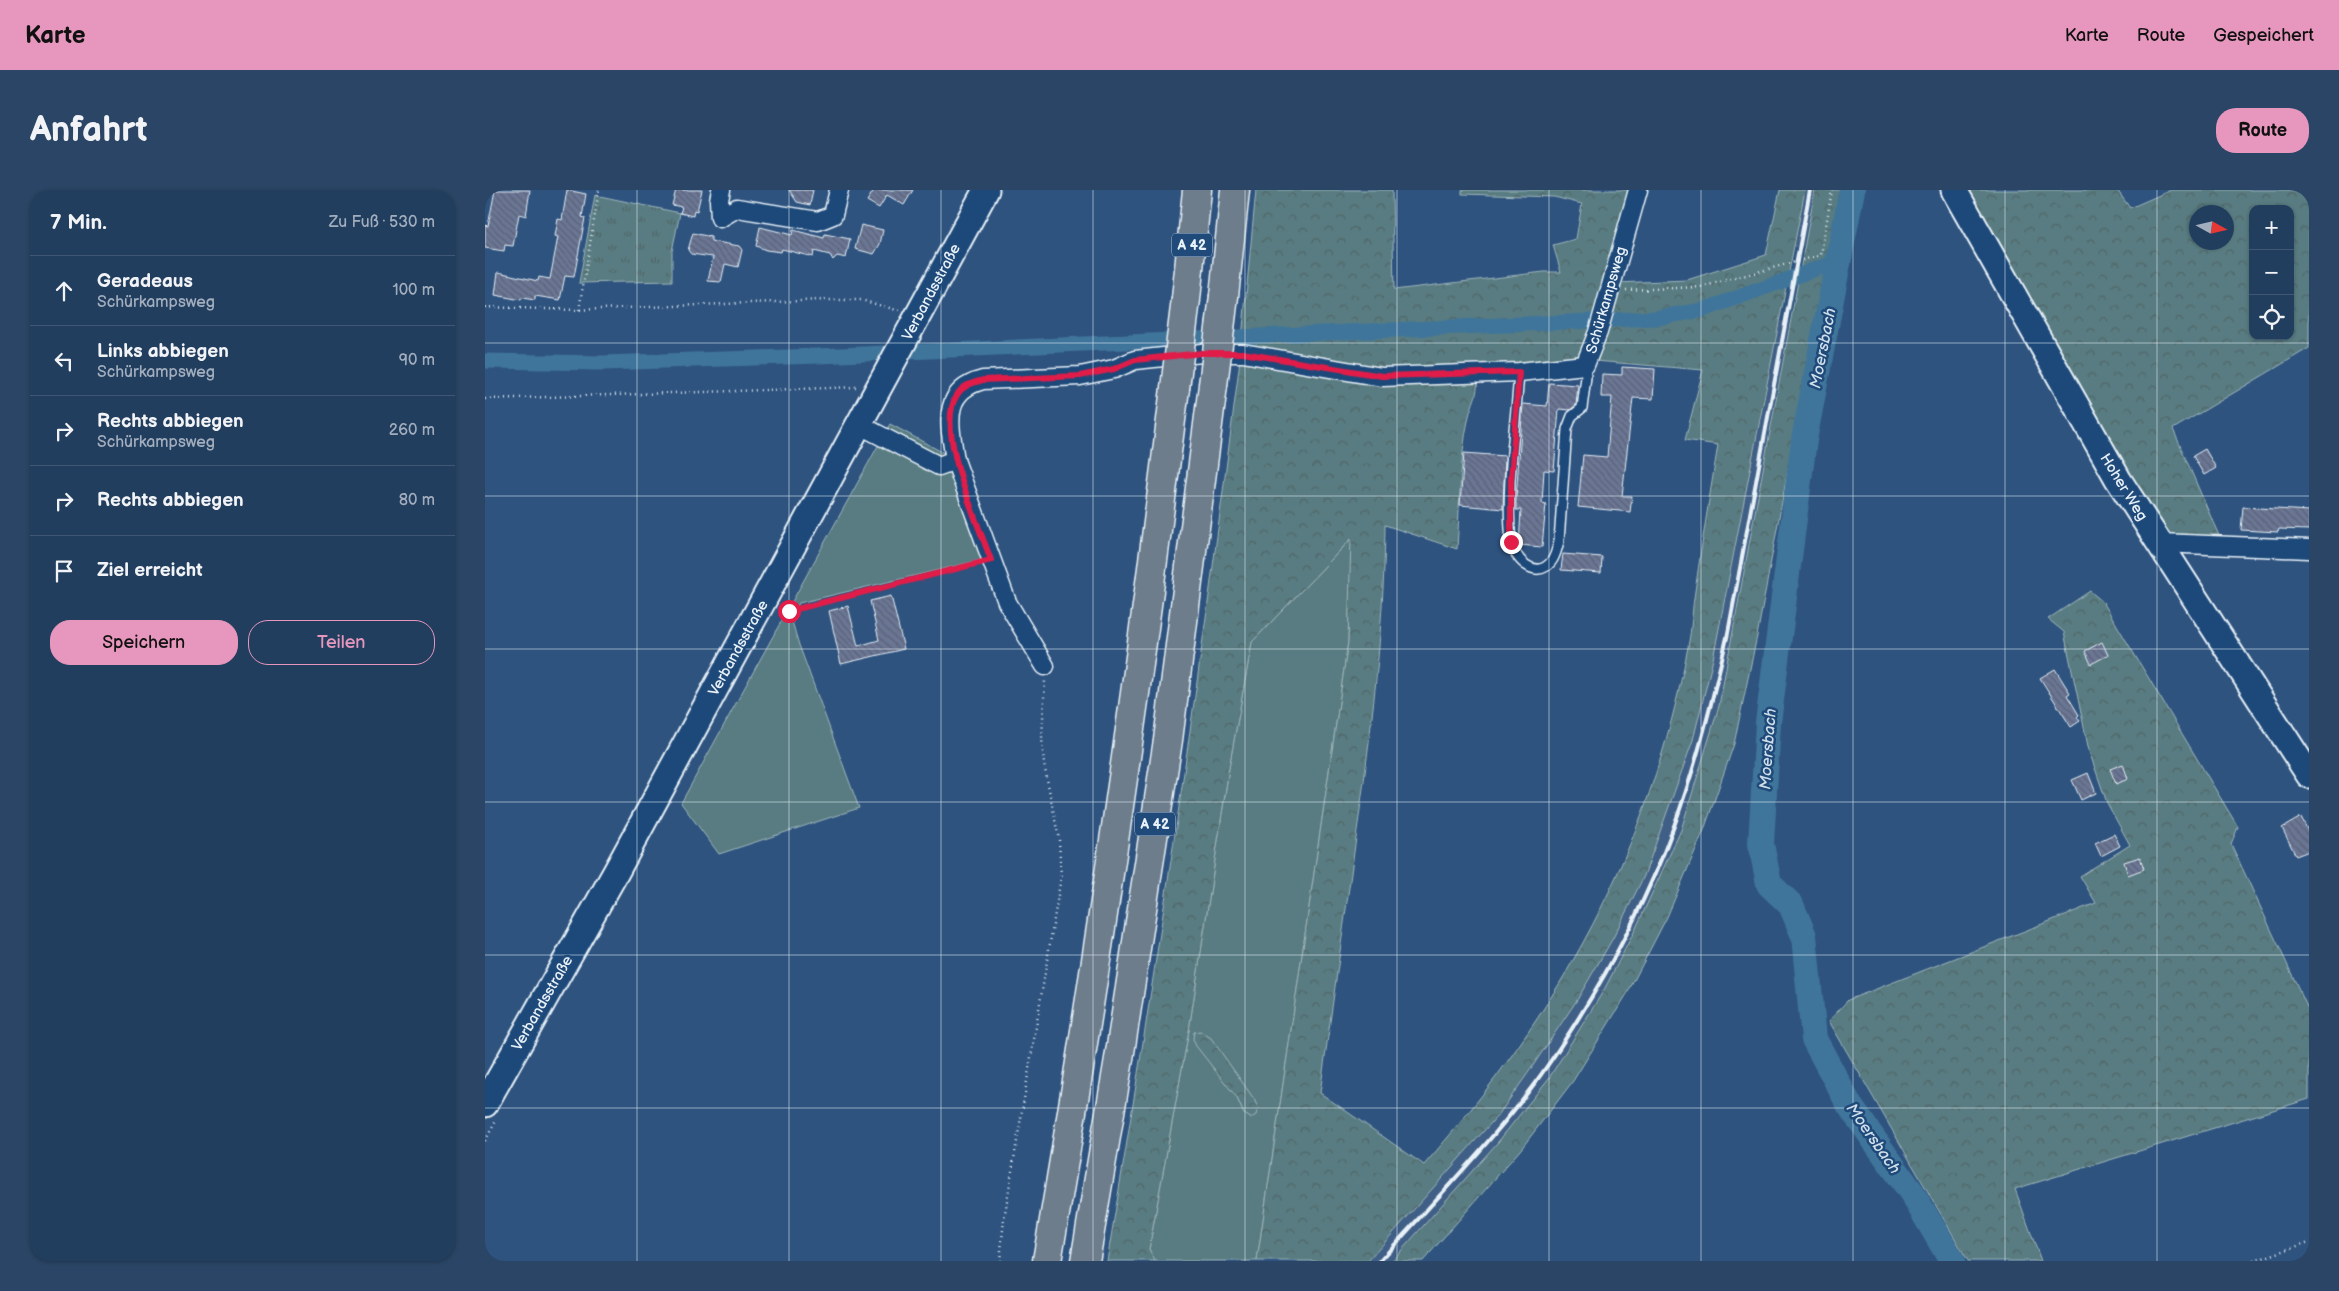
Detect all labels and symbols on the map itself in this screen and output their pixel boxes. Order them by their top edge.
north arrow [2189,205,2234,250]
road number: A 42 [1172,234,1212,256]
street label: Verbandsstraße [898,241,965,344]
street label: Schürkampsweg [1582,244,1631,356]
water label: Moersbach [1806,306,1841,390]
street label: Hoher Weg [2095,450,2152,524]
route end [1500,531,1523,554]
street label: Verbandsstraße [704,597,773,700]
route start [778,600,801,623]
water label: Moersbach [1756,708,1781,790]
road number: A 42 [1135,812,1175,836]
street label: Verbandsstraße [508,952,577,1054]
water label: Moersbach [1842,1100,1904,1178]

